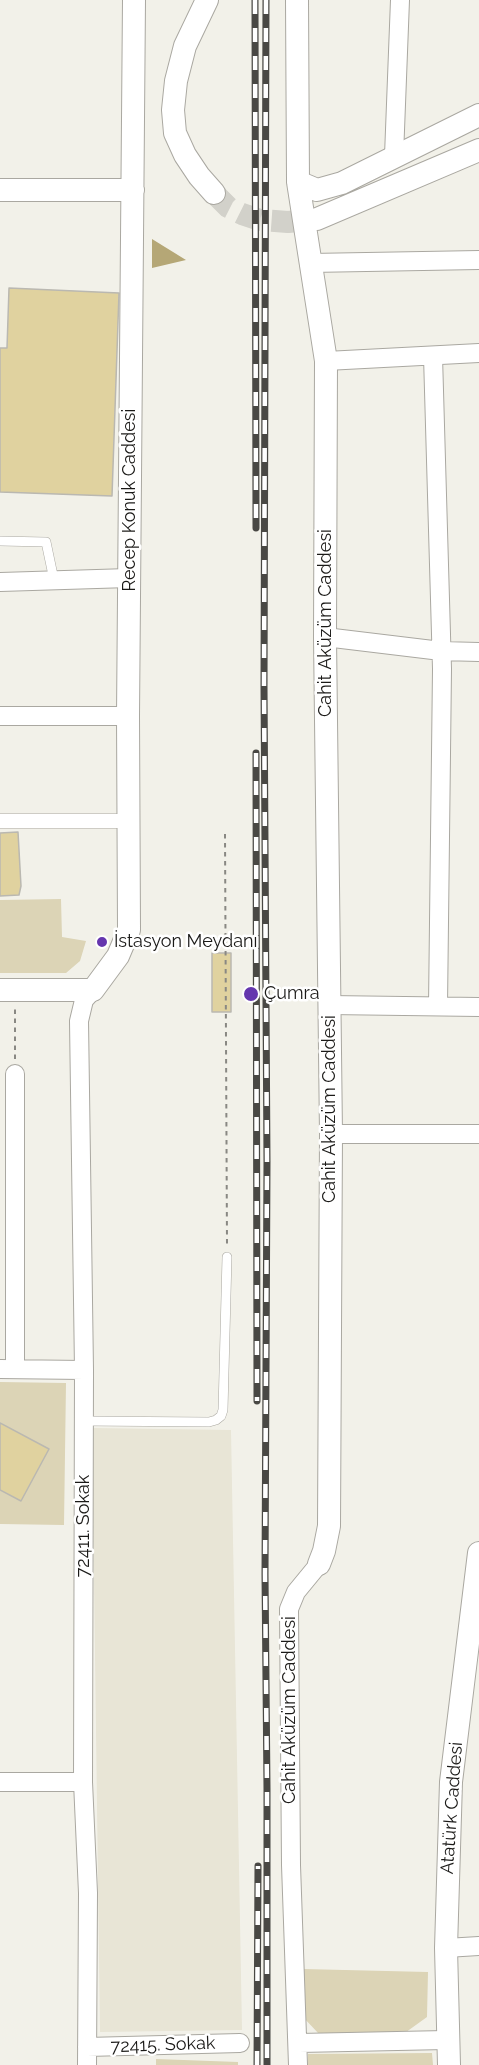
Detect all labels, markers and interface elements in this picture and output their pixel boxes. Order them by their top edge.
street label: Recep Konuk Caddesi [119,409,141,591]
street label: Cahit Aküzüm Caddesi [315,529,337,717]
place label: İstasyon Meydanı [114,931,257,953]
marker: İstasyon Meydanı [95,935,109,949]
place label: Çumra [264,983,320,1005]
marker: Çumra [242,985,260,1003]
street label: Cahit Aküzüm Caddesi [319,1015,341,1203]
street label: 72411. Sokak [73,1475,95,1577]
street label: Cahit Aküzüm Caddesi [279,1616,301,1804]
street label: Atatürk Caddesi [437,1741,467,1875]
street label: 72415. Sokak [110,2032,216,2058]

